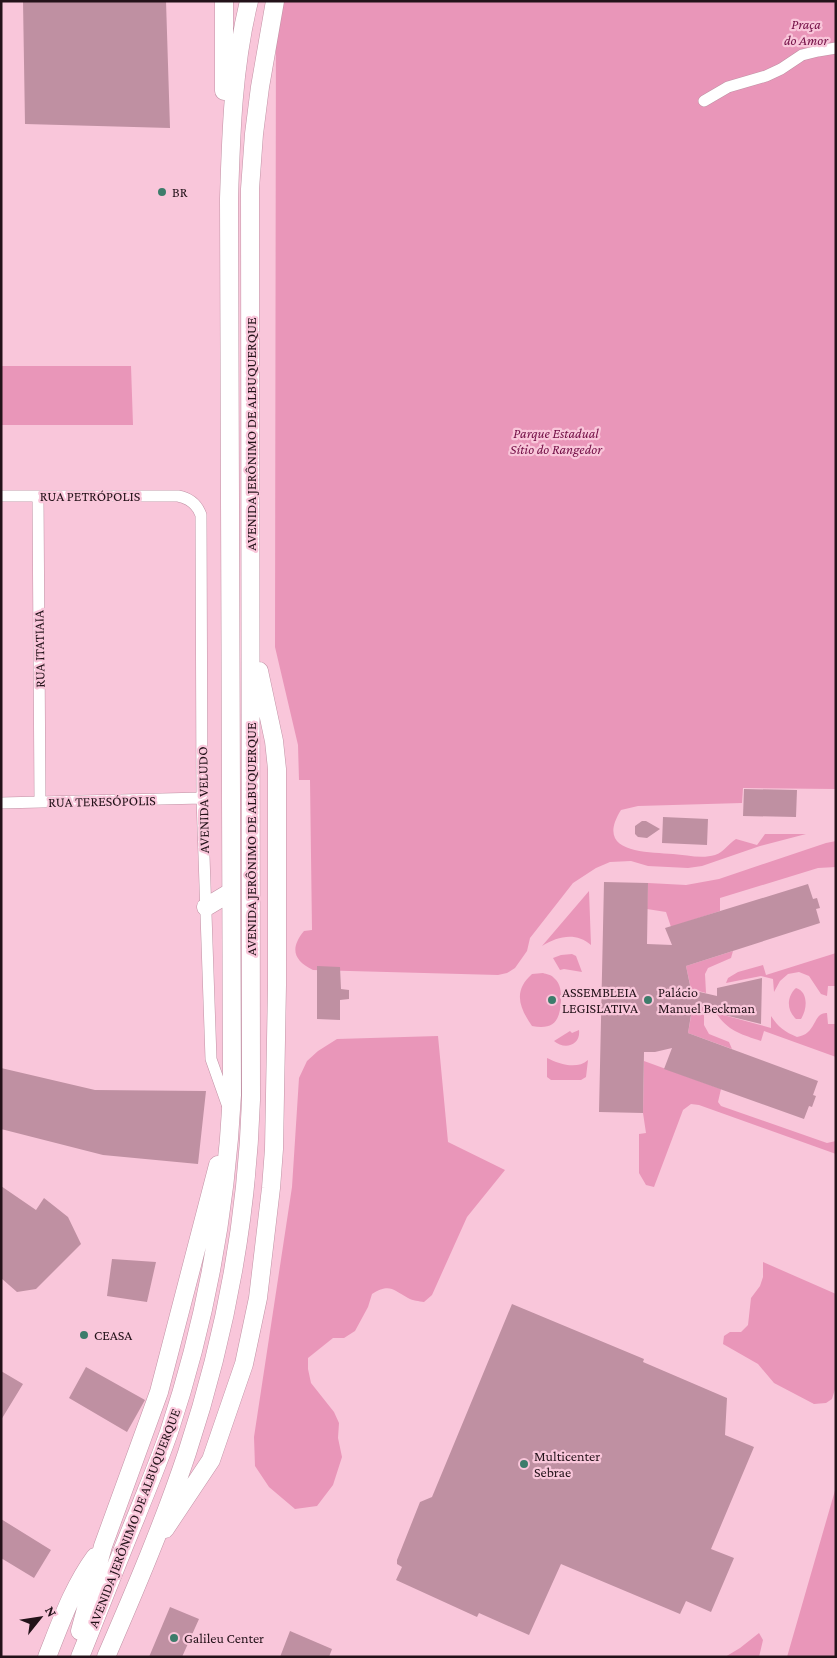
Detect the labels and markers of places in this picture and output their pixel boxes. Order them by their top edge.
place label: BR [172,184,188,200]
marker: BR [156,186,168,198]
place label: ASSEMBLEIA LEGISLATIVA [562,984,638,1016]
place label: Palácio Manuel Beckman [658,984,755,1016]
marker: ASSEMBLEIA LEGISLATIVA [546,994,558,1006]
marker: Palácio Manuel Beckman [642,994,654,1006]
place label: CEASA [94,1327,132,1343]
marker: CEASA [78,1329,90,1341]
place label: Multicenter Sebrae [534,1448,600,1480]
marker: Multicenter Sebrae [518,1458,530,1470]
place label: Galileu Center [184,1630,264,1646]
marker: Galileu Center [168,1632,180,1644]

